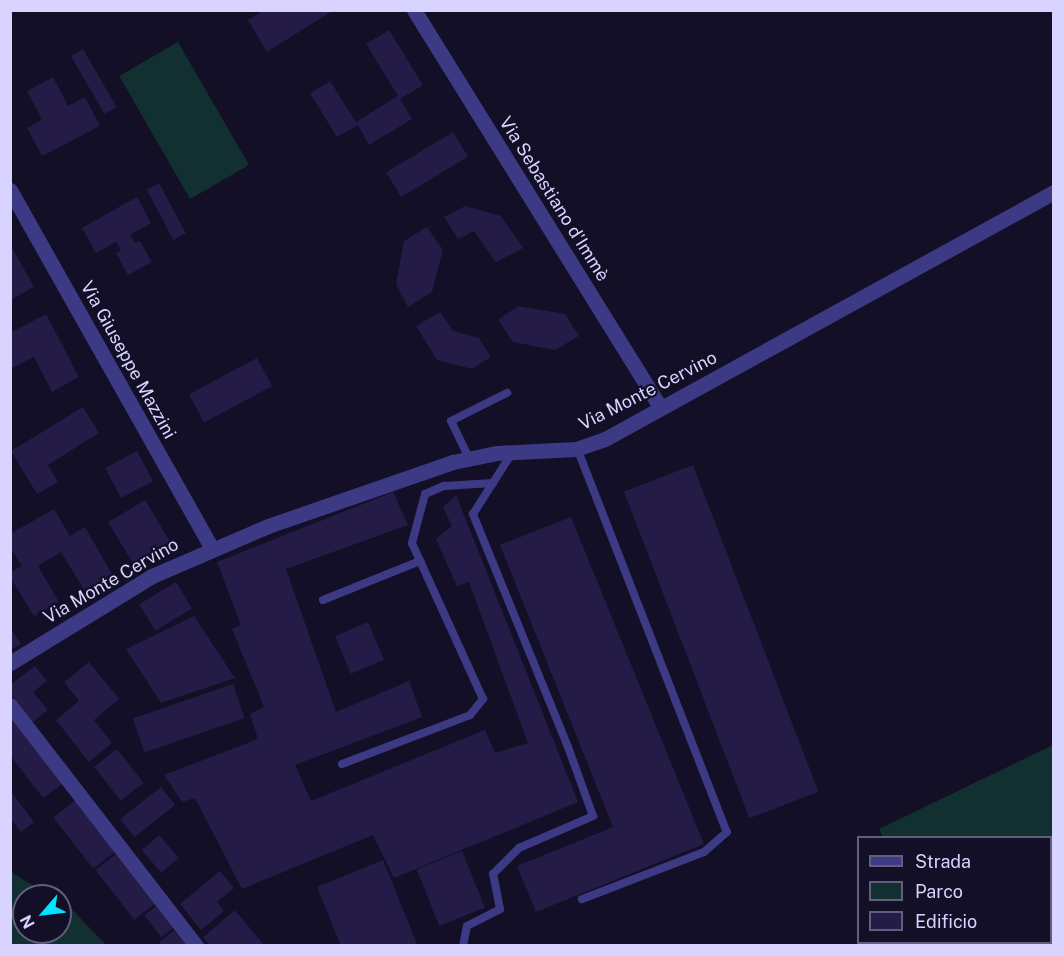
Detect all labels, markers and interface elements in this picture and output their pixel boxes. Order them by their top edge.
street label: Via Sebastiano d'Immè [494,113,614,285]
street label: Via Giuseppe Mazzini [76,277,180,443]
street label: Via Monte Cervino [575,347,721,435]
street label: Via Monte Cervino [40,534,182,628]
legend [857,836,1052,944]
text: Strada [915,851,971,872]
text: Parco [915,881,963,902]
north arrow [12,884,72,944]
text: Edificio [915,911,977,932]
text: N [16,912,39,932]

